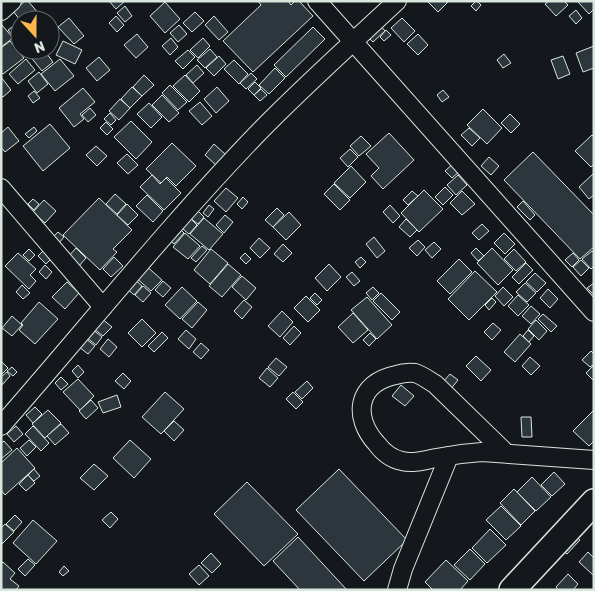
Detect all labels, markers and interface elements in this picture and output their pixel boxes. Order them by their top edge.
north arrow [10,10,60,60]
text: N [32,37,47,56]

